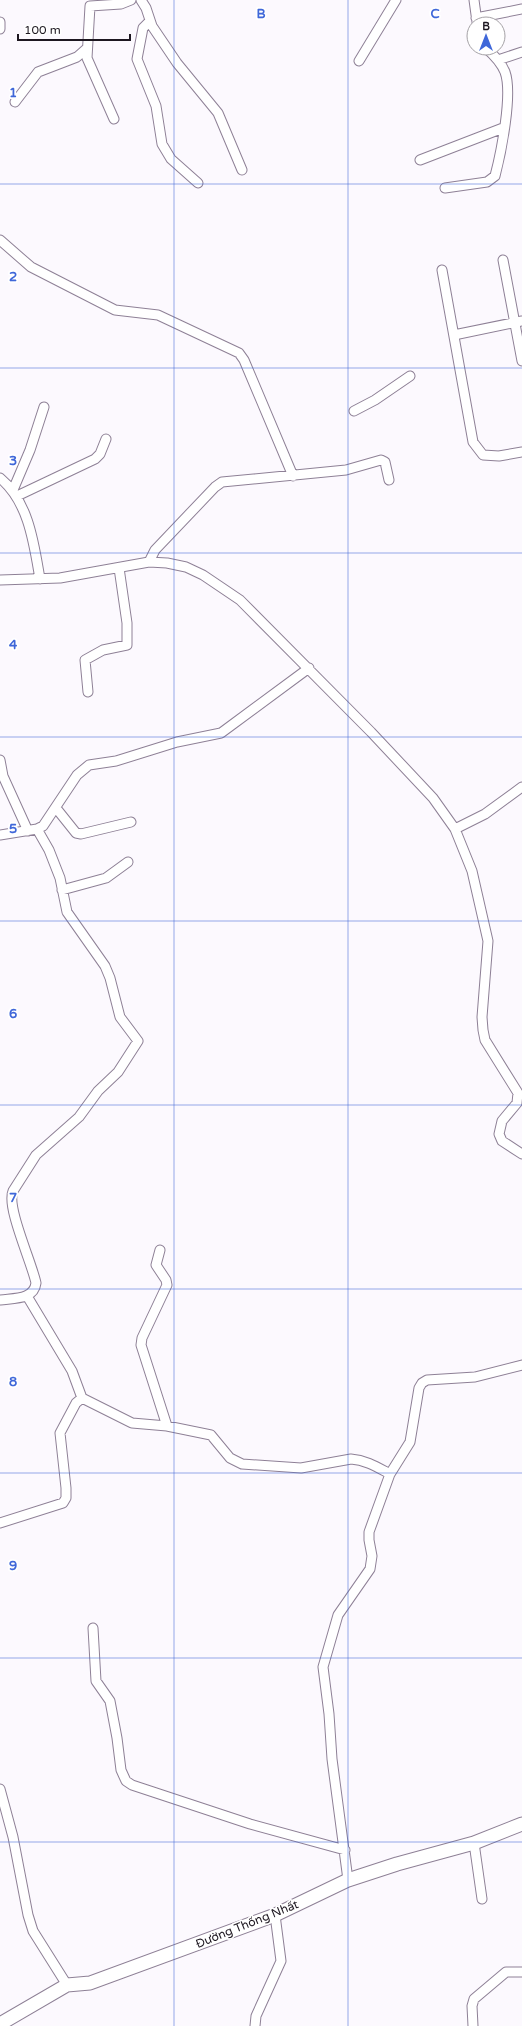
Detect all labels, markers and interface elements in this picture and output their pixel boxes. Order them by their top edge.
text: B [256,6,266,22]
text: C [430,6,440,22]
scale bar [18,16,130,42]
north arrow [466,16,506,56]
text: B [482,20,490,33]
text: 100 m [24,23,61,37]
text: 1 [9,85,17,101]
text: 2 [9,269,17,285]
text: 3 [9,453,17,469]
text: 4 [9,637,18,653]
text: 5 [9,821,17,837]
text: 6 [9,1006,17,1022]
text: 7 [9,1190,17,1206]
text: 8 [9,1374,17,1390]
text: 9 [9,1558,17,1574]
street label: Đường Thống Nhất [194,1897,301,1951]

